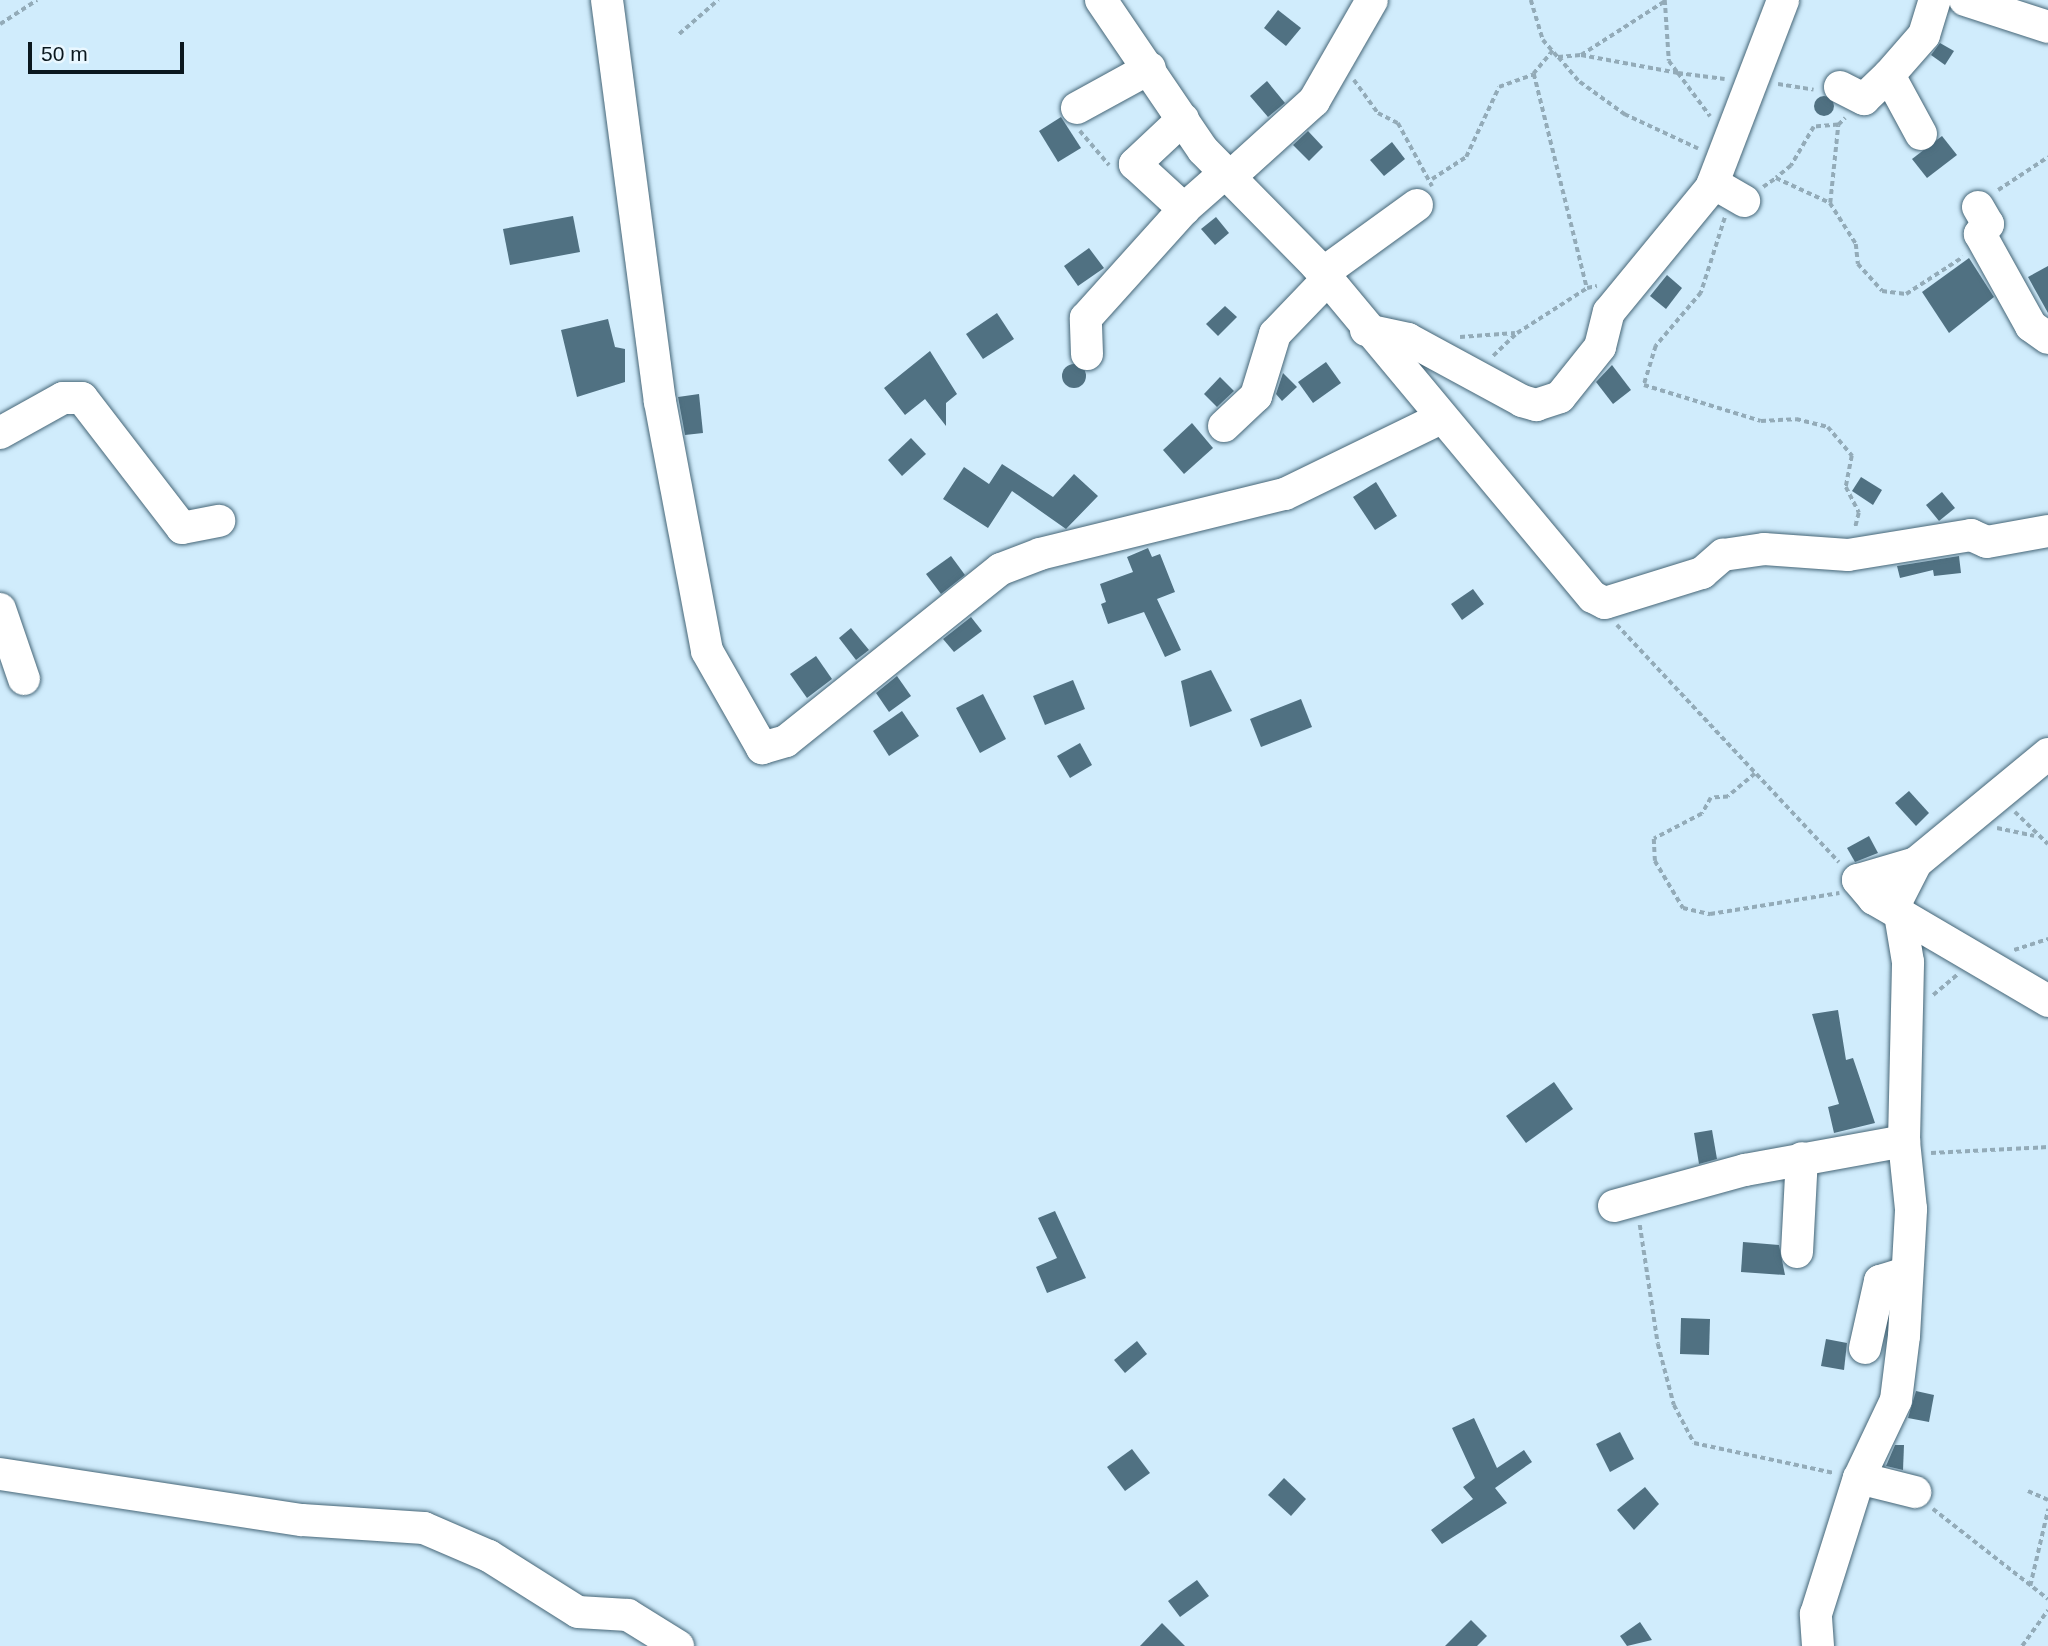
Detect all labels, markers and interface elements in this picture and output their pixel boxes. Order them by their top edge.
scale bar [32,28,187,72]
text: 50 m [41,42,88,65]

